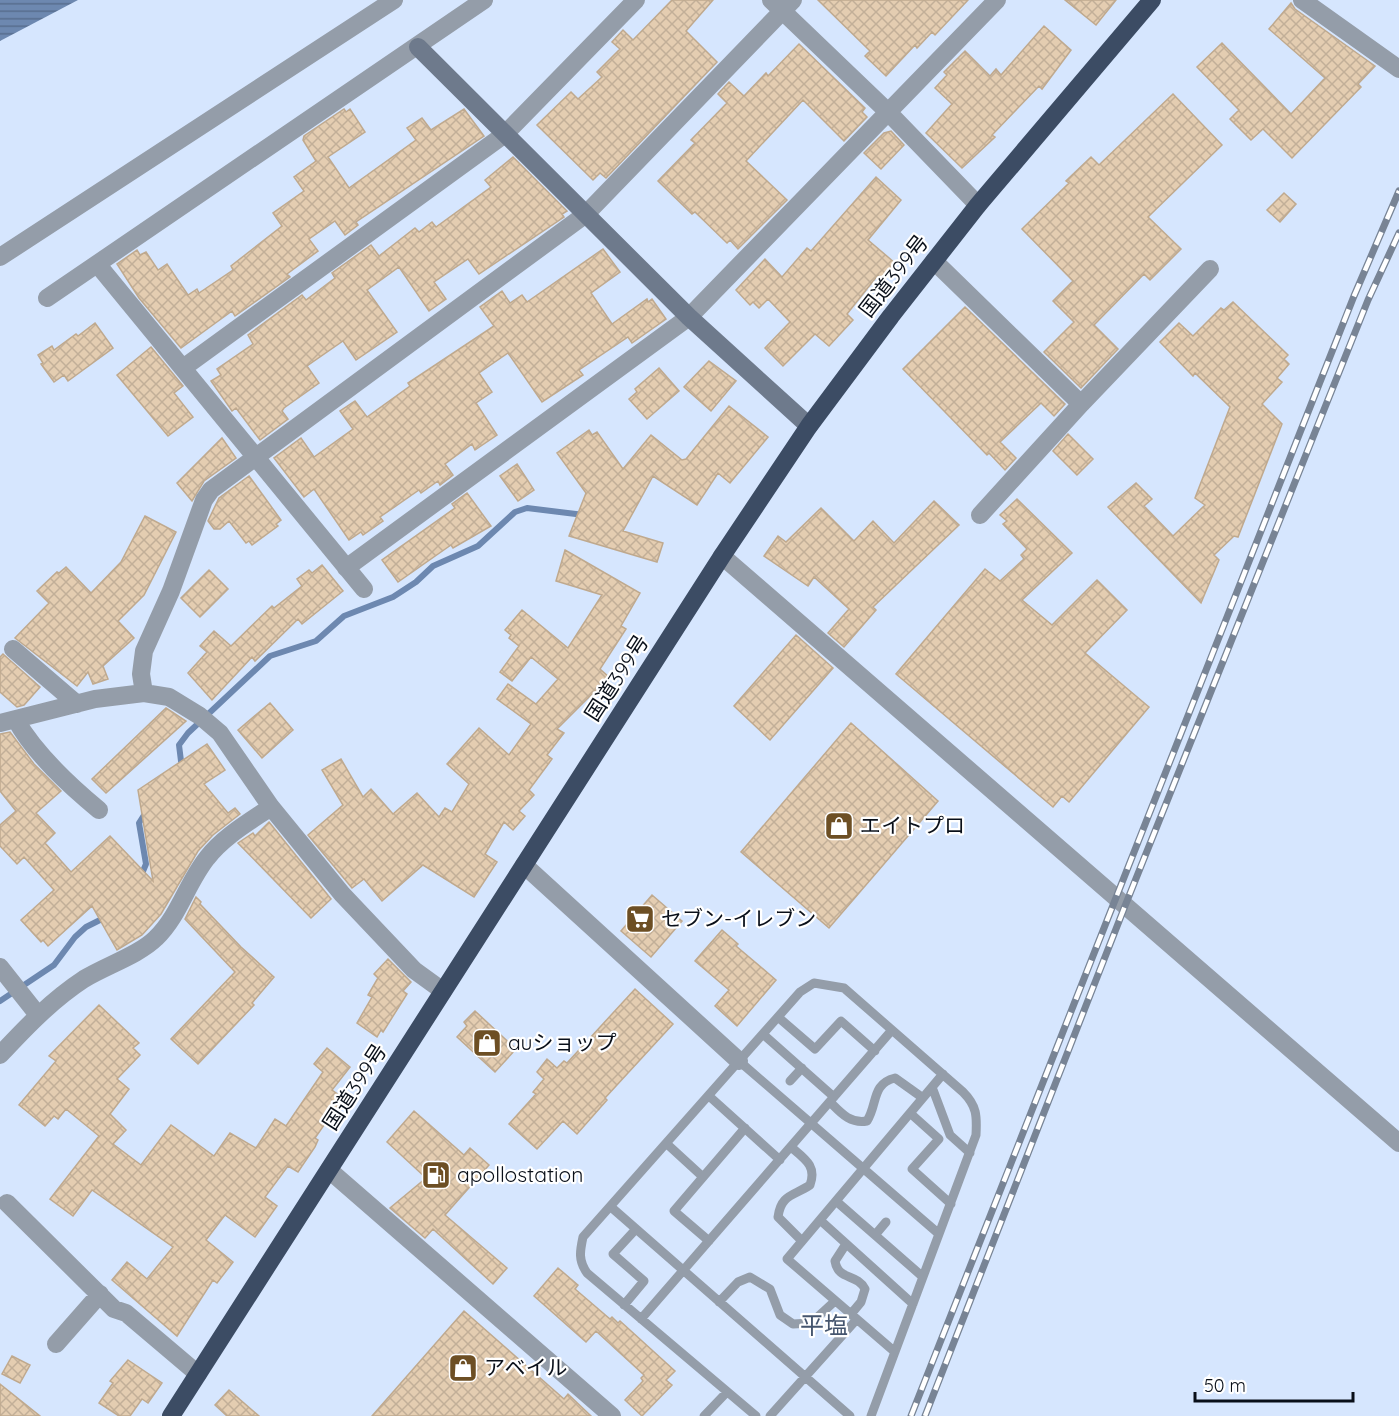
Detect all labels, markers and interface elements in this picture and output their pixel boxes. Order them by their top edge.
street label: 国道399号 [853,229,933,322]
street label: 国道399号 [579,630,654,725]
shop icon: エイトプロ [823,810,855,842]
place label: エイトプロ [860,812,965,838]
supermarket icon: セブン-イレブン [624,903,656,935]
place label: セブン-イレブン [661,905,816,931]
shop icon: auショップ [471,1027,503,1059]
place label: auショップ [508,1029,616,1055]
street label: 国道399号 [317,1039,392,1134]
fuel station icon: apollostation [420,1159,452,1191]
place label: apollostation [457,1161,583,1187]
district label: 平塩 [800,1310,848,1340]
shop icon: アベイル [447,1352,479,1384]
place label: アベイル [484,1354,568,1380]
scale bar [1195,1365,1352,1403]
text: 50 m [1204,1374,1246,1397]

